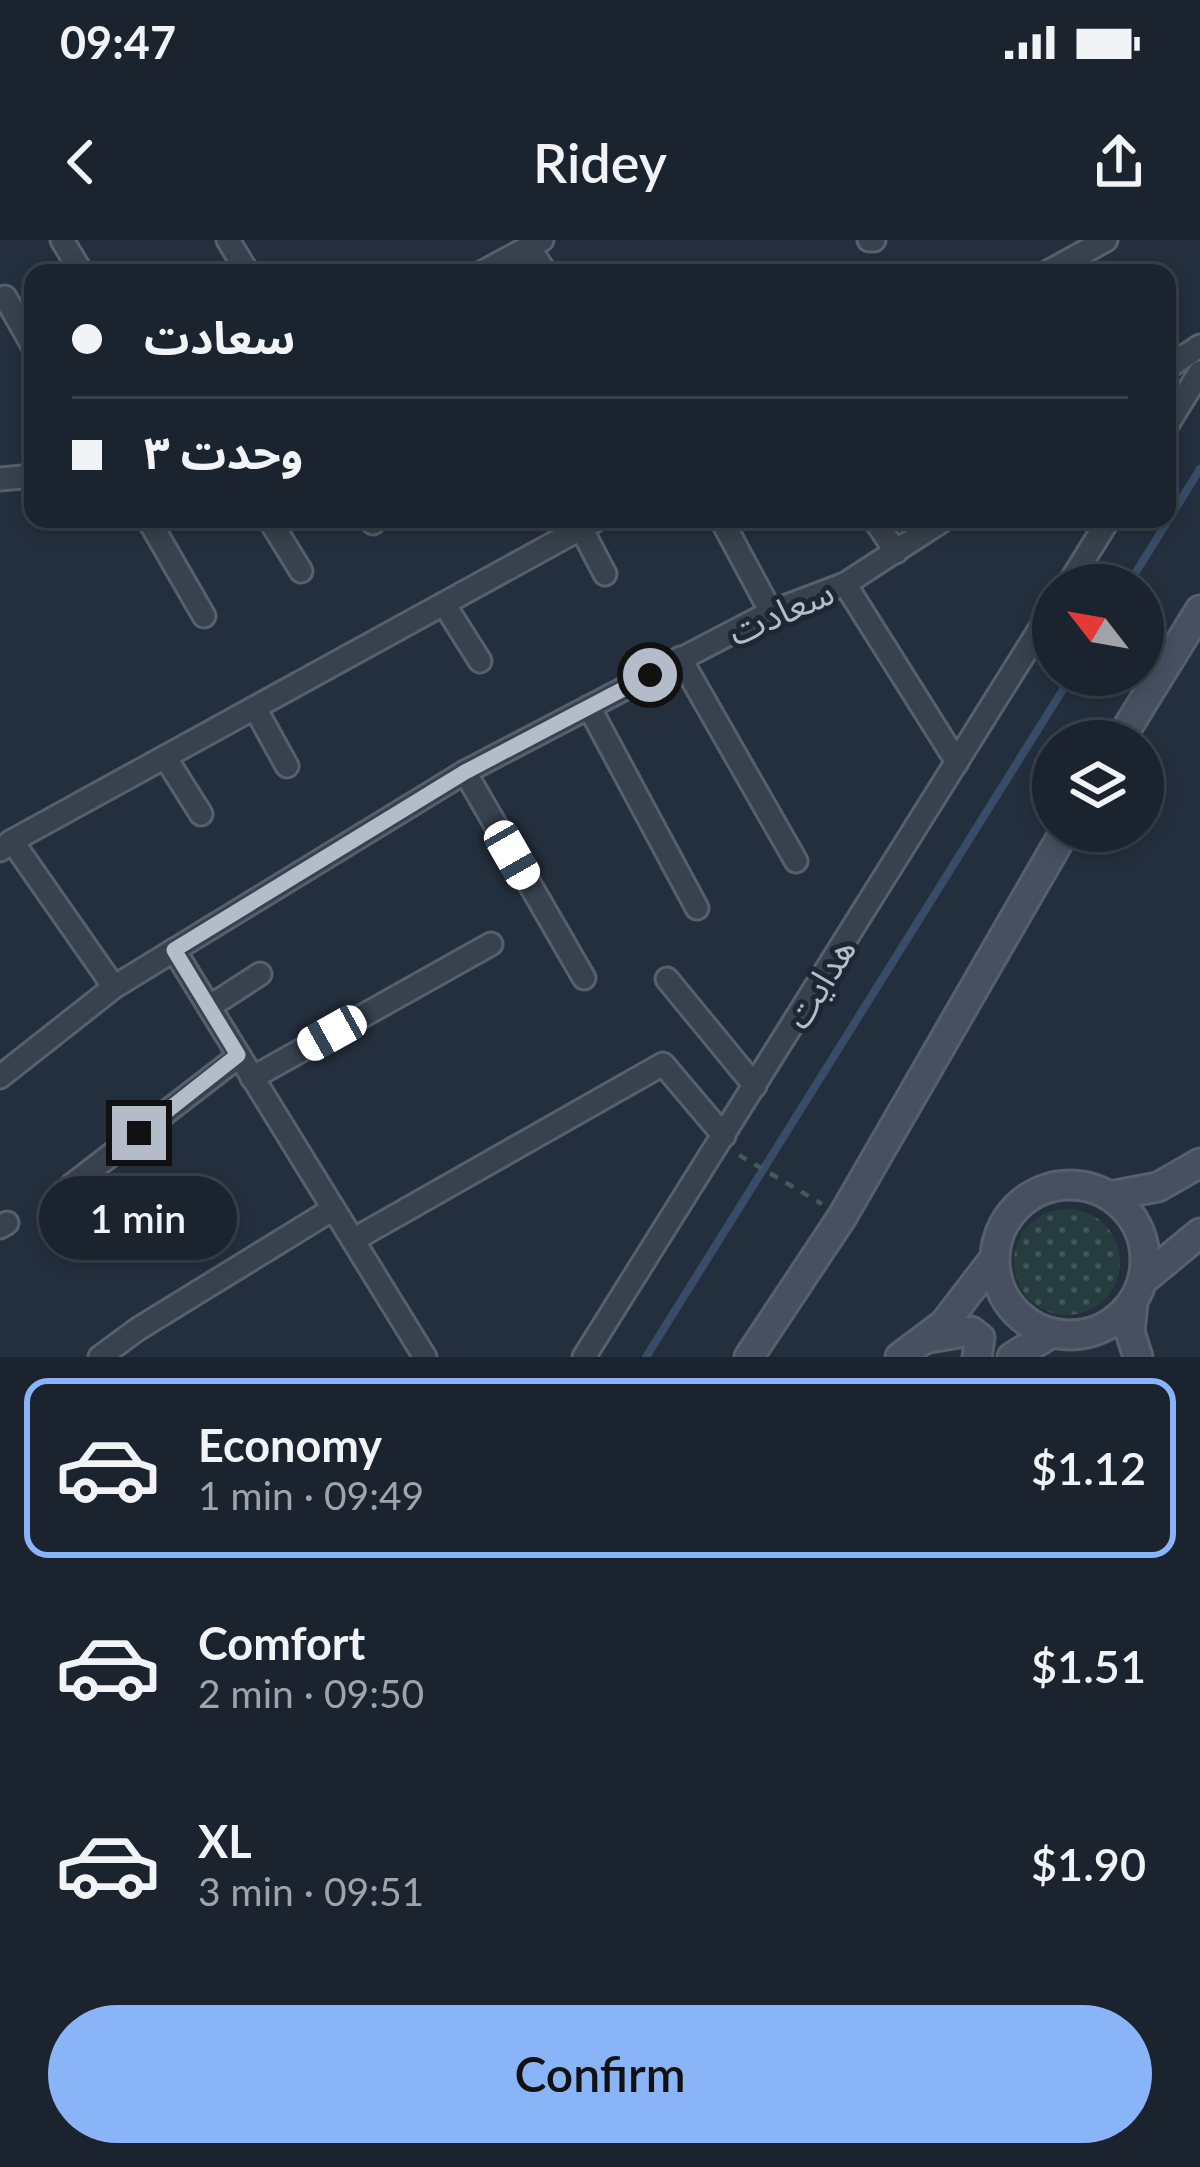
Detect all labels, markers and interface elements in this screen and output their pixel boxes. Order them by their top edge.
text: 09:47 [60,15,176,69]
icon: back [48,129,114,195]
icon: share [1086,129,1152,195]
text: Ridey [533,130,667,195]
text: سعادت [144,310,295,364]
text: وحدت ۳ [144,425,303,479]
north arrow [1032,564,1164,696]
map controls [1032,564,1164,852]
street label: سعادت [721,569,840,654]
route start [623,648,677,702]
button: layers [1032,720,1164,852]
car [478,815,546,895]
street label: هدایت [774,929,864,1036]
car [292,1000,372,1066]
route end [112,1106,166,1160]
callout: 1 min [40,1175,238,1259]
text: 1 min [90,1195,186,1241]
icon: car [54,1414,162,1522]
text: Economy [198,1418,382,1472]
text: $1.12 [1031,1441,1146,1495]
text: 1 min · 09:49 [198,1472,424,1518]
icon: car [54,1612,162,1720]
text: Comfort [198,1616,365,1670]
text: $1.51 [1031,1639,1146,1693]
text: 2 min · 09:50 [198,1670,424,1716]
icon: car [54,1810,162,1918]
text: XL [198,1814,252,1868]
text: $1.90 [1031,1837,1146,1891]
text: 3 min · 09:51 [198,1868,424,1914]
button: Confirm [48,2005,1152,2143]

